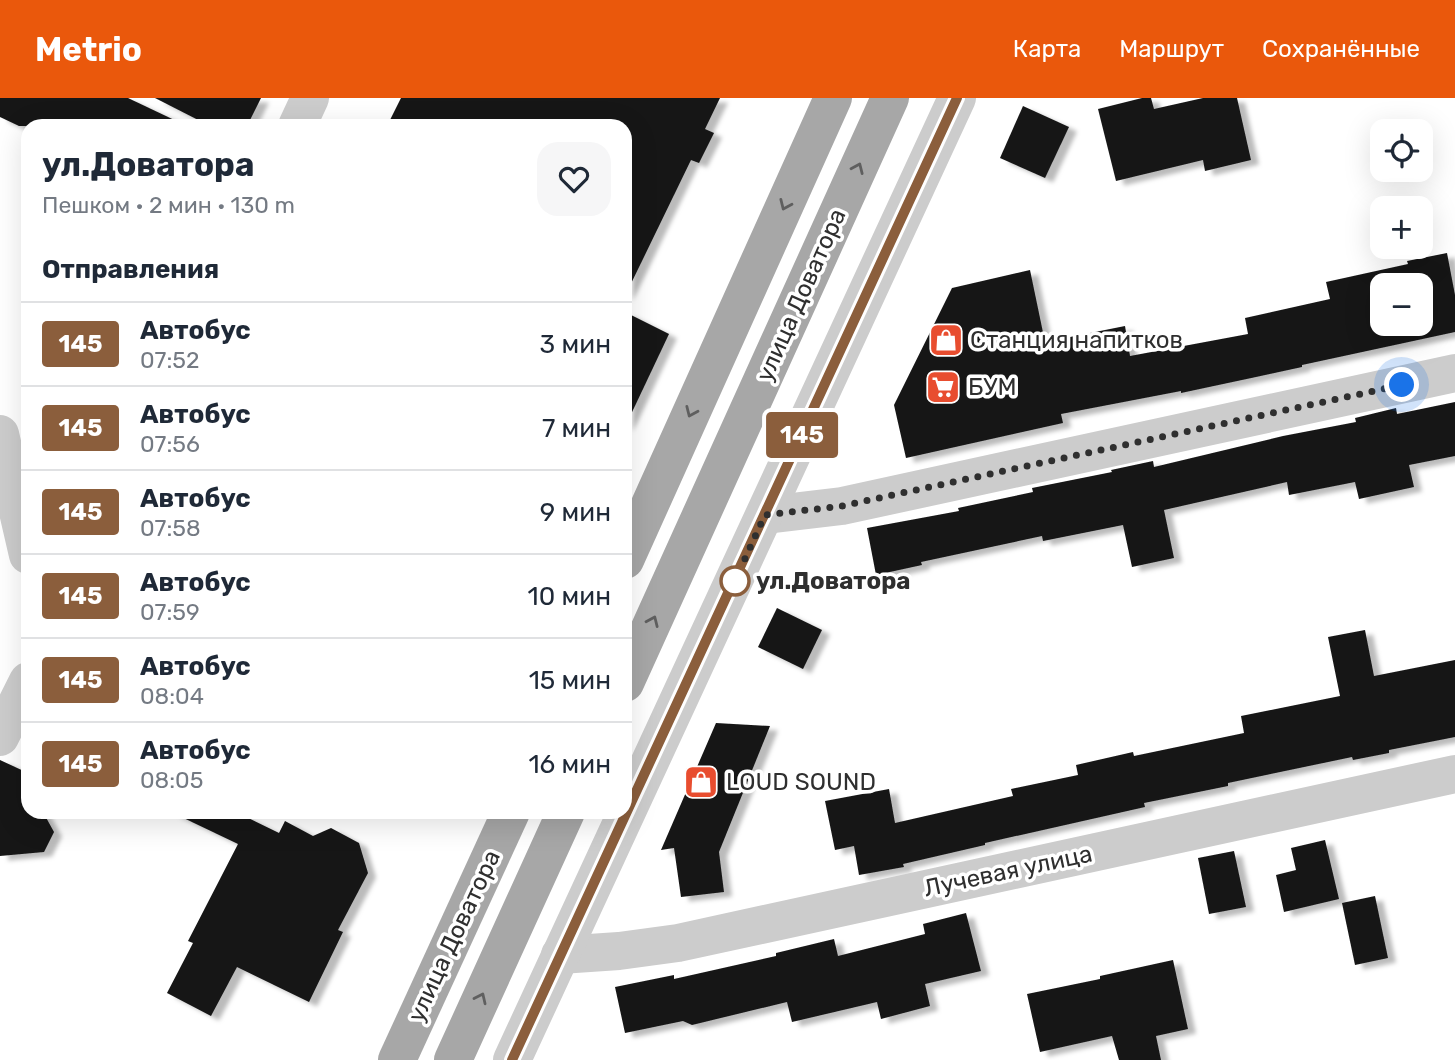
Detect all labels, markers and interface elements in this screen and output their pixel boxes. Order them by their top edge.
text: Metrio [35,30,142,69]
text: Карта [1013,35,1081,63]
text: Маршрут [1119,35,1224,63]
text: Сохранённые [1262,35,1420,63]
map controls [1370,119,1433,336]
button: locate [1370,119,1433,182]
button: heart [537,142,611,216]
text: ул.Доватора [42,145,254,184]
one-way arrow [850,163,864,176]
text: Пешком · 2 мин · 130 m [42,191,295,219]
button: + [1370,196,1433,259]
one-way arrow [779,198,793,210]
street label: улица Доватора [750,204,852,386]
text: Отправления [42,254,219,285]
button: − [1370,273,1433,336]
text: Автобус [140,315,251,346]
shop icon: Станция напитков [927,321,965,359]
place label: Станция напитков [970,326,1183,354]
text: 3 мин [540,329,611,360]
text: 145 [59,330,102,358]
text: 07:52 [140,346,199,374]
your location [1384,367,1419,402]
supermarket icon: БУМ [924,368,962,406]
place label: БУМ [968,373,1017,401]
text: Автобус [140,399,251,430]
one-way arrow [685,405,699,417]
line badge: 145 [762,412,842,458]
text: 7 мин [542,413,611,444]
text: 145 [59,414,102,442]
text: 145 [780,421,824,449]
text: 07:56 [140,430,200,458]
text: Автобус [140,483,251,514]
text: 9 мин [540,497,611,528]
text: 145 [59,498,102,526]
text: 07:58 [140,514,201,542]
marker: ул.Доватора [720,566,750,596]
text: Автобус [140,567,251,598]
place label: ул.Доватора [756,567,910,595]
text: 10 мин [528,581,611,612]
text: 145 [59,582,102,610]
text: 07:59 [140,598,200,626]
one-way arrow [645,616,659,628]
text: Автобус [140,651,251,682]
text: 15 мин [529,665,611,696]
text: 145 [59,666,102,694]
text: 08:04 [140,682,204,710]
text: Автобус [140,735,251,766]
text: 16 мин [528,749,611,780]
text: 145 [59,750,102,778]
shop icon: LOUD SOUND [682,763,720,801]
text: 08:05 [140,766,203,794]
place label: LOUD SOUND [726,768,876,796]
street label: Лучевая улица [921,839,1095,903]
street label: улица Доватора [402,846,506,1026]
one-way arrow [473,993,487,1005]

